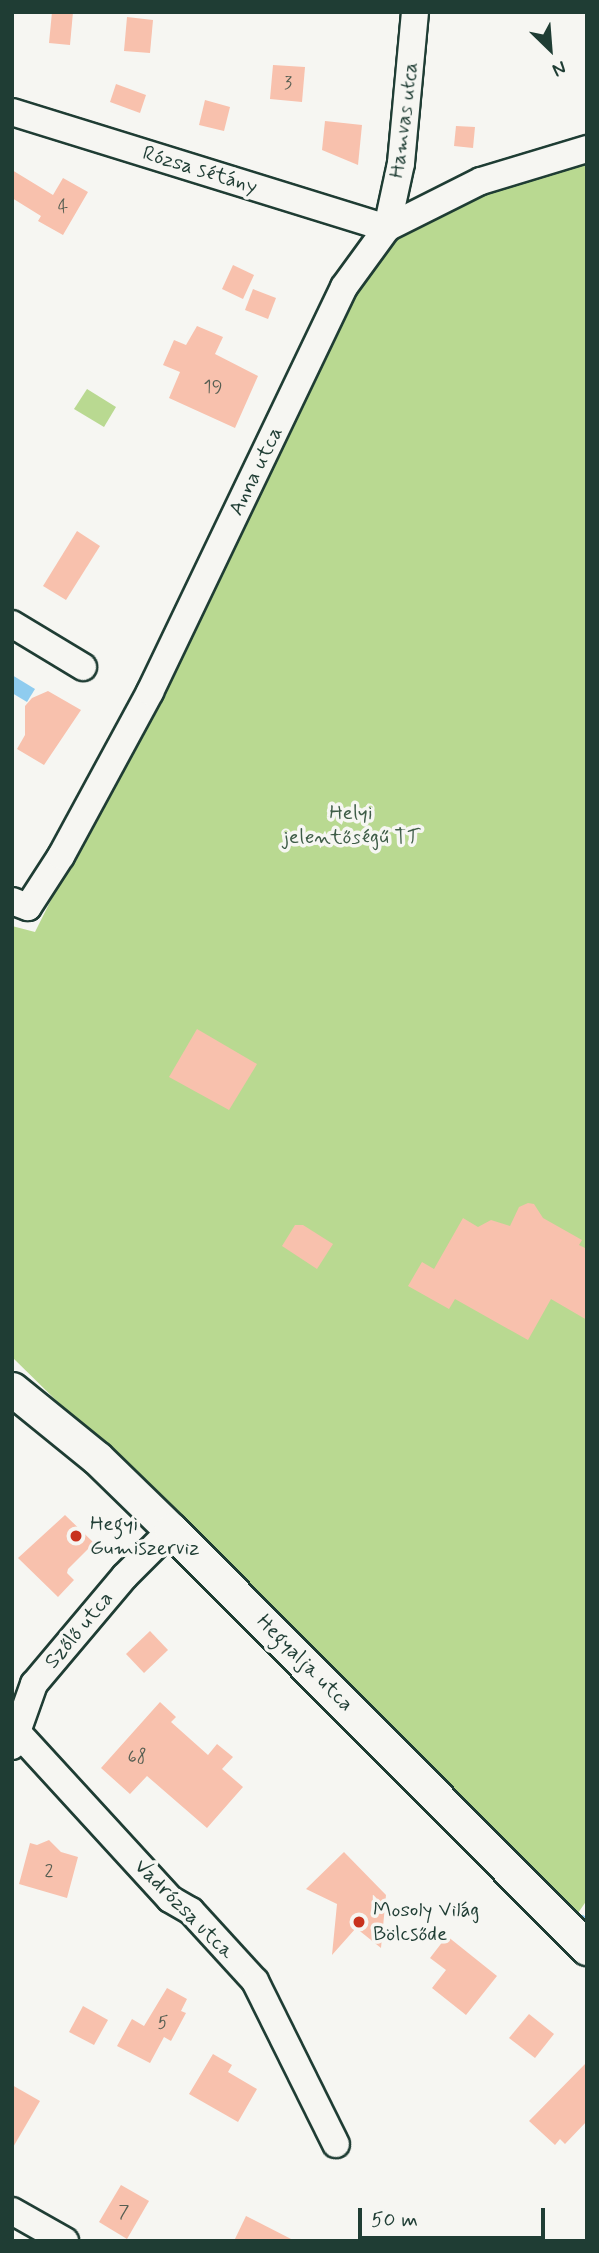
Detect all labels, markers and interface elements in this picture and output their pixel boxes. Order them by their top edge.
north arrow [515,14,585,84]
text: N [548,54,570,82]
street label: Hamvas utca [384,59,424,181]
house number: 3 [284,72,292,94]
street label: Rózsa sétány [139,140,261,200]
house number: 4 [58,196,68,218]
house number: 19 [204,376,222,398]
street label: Anna utca [224,424,288,518]
park label: Helyi jelentőségű TT [282,800,420,850]
place label: Hegyi Gumiszerviz [90,1511,200,1561]
marker: Hegyi Gumiszerviz [68,1528,84,1544]
street label: Szőlő utca [39,1586,119,1674]
street label: Hegyalja utca [251,1609,359,1717]
house number: 68 [127,1746,147,1768]
street label: Vadrózsa utca [129,1854,239,1964]
house number: 2 [45,1860,53,1882]
place label: Mosoly Világ Bölcsőde [373,1897,481,1947]
marker: Mosoly Világ Bölcsőde [351,1914,367,1930]
house number: 5 [158,2012,168,2034]
scale bar [361,2194,548,2238]
house number: 7 [119,2201,129,2223]
text: 50 m [371,2206,418,2234]

